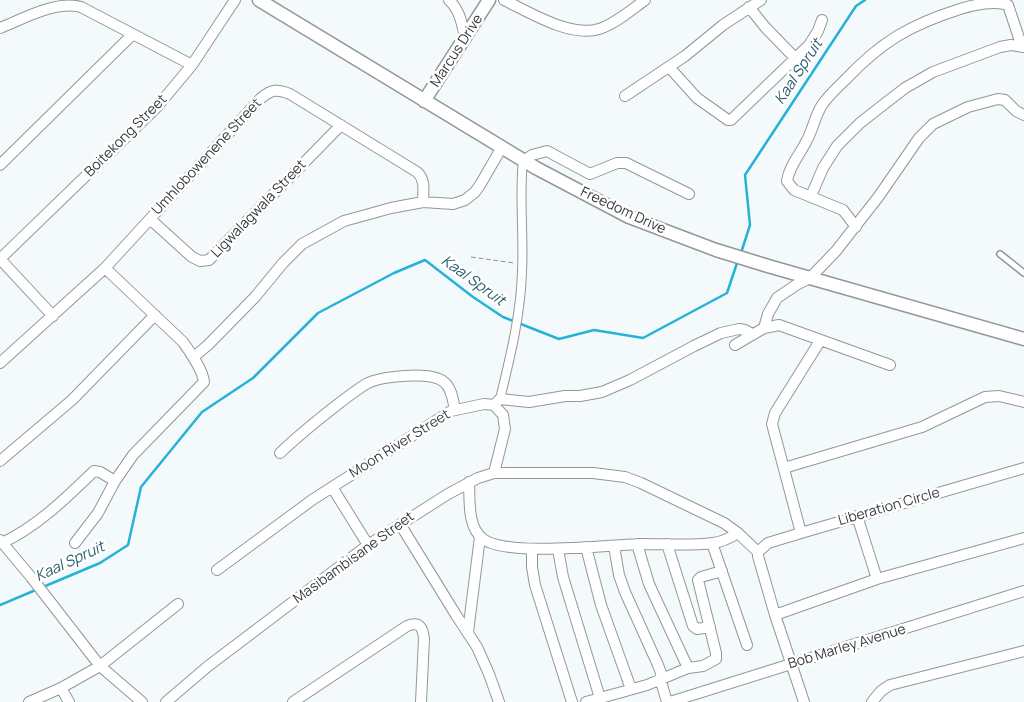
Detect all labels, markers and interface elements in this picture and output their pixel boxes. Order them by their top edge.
street label: Marcus Drive [427,11,487,91]
water label: Kaal Spruit [771,36,827,108]
street label: Boitekong Street [81,91,171,181]
street label: Umhlobowenene Street [149,95,265,219]
street label: Ligwalagwala Street [208,157,310,261]
street label: Freedom Drive [578,184,668,238]
water label: Kaal Spruit [438,252,508,310]
street label: Moon River Street [347,406,453,482]
street label: Liberation Circle [836,484,942,530]
street label: Masibambisane Street [290,509,418,607]
water label: Kaal Spruit [33,538,107,586]
street label: Bob Marley Avenue [786,621,908,673]

